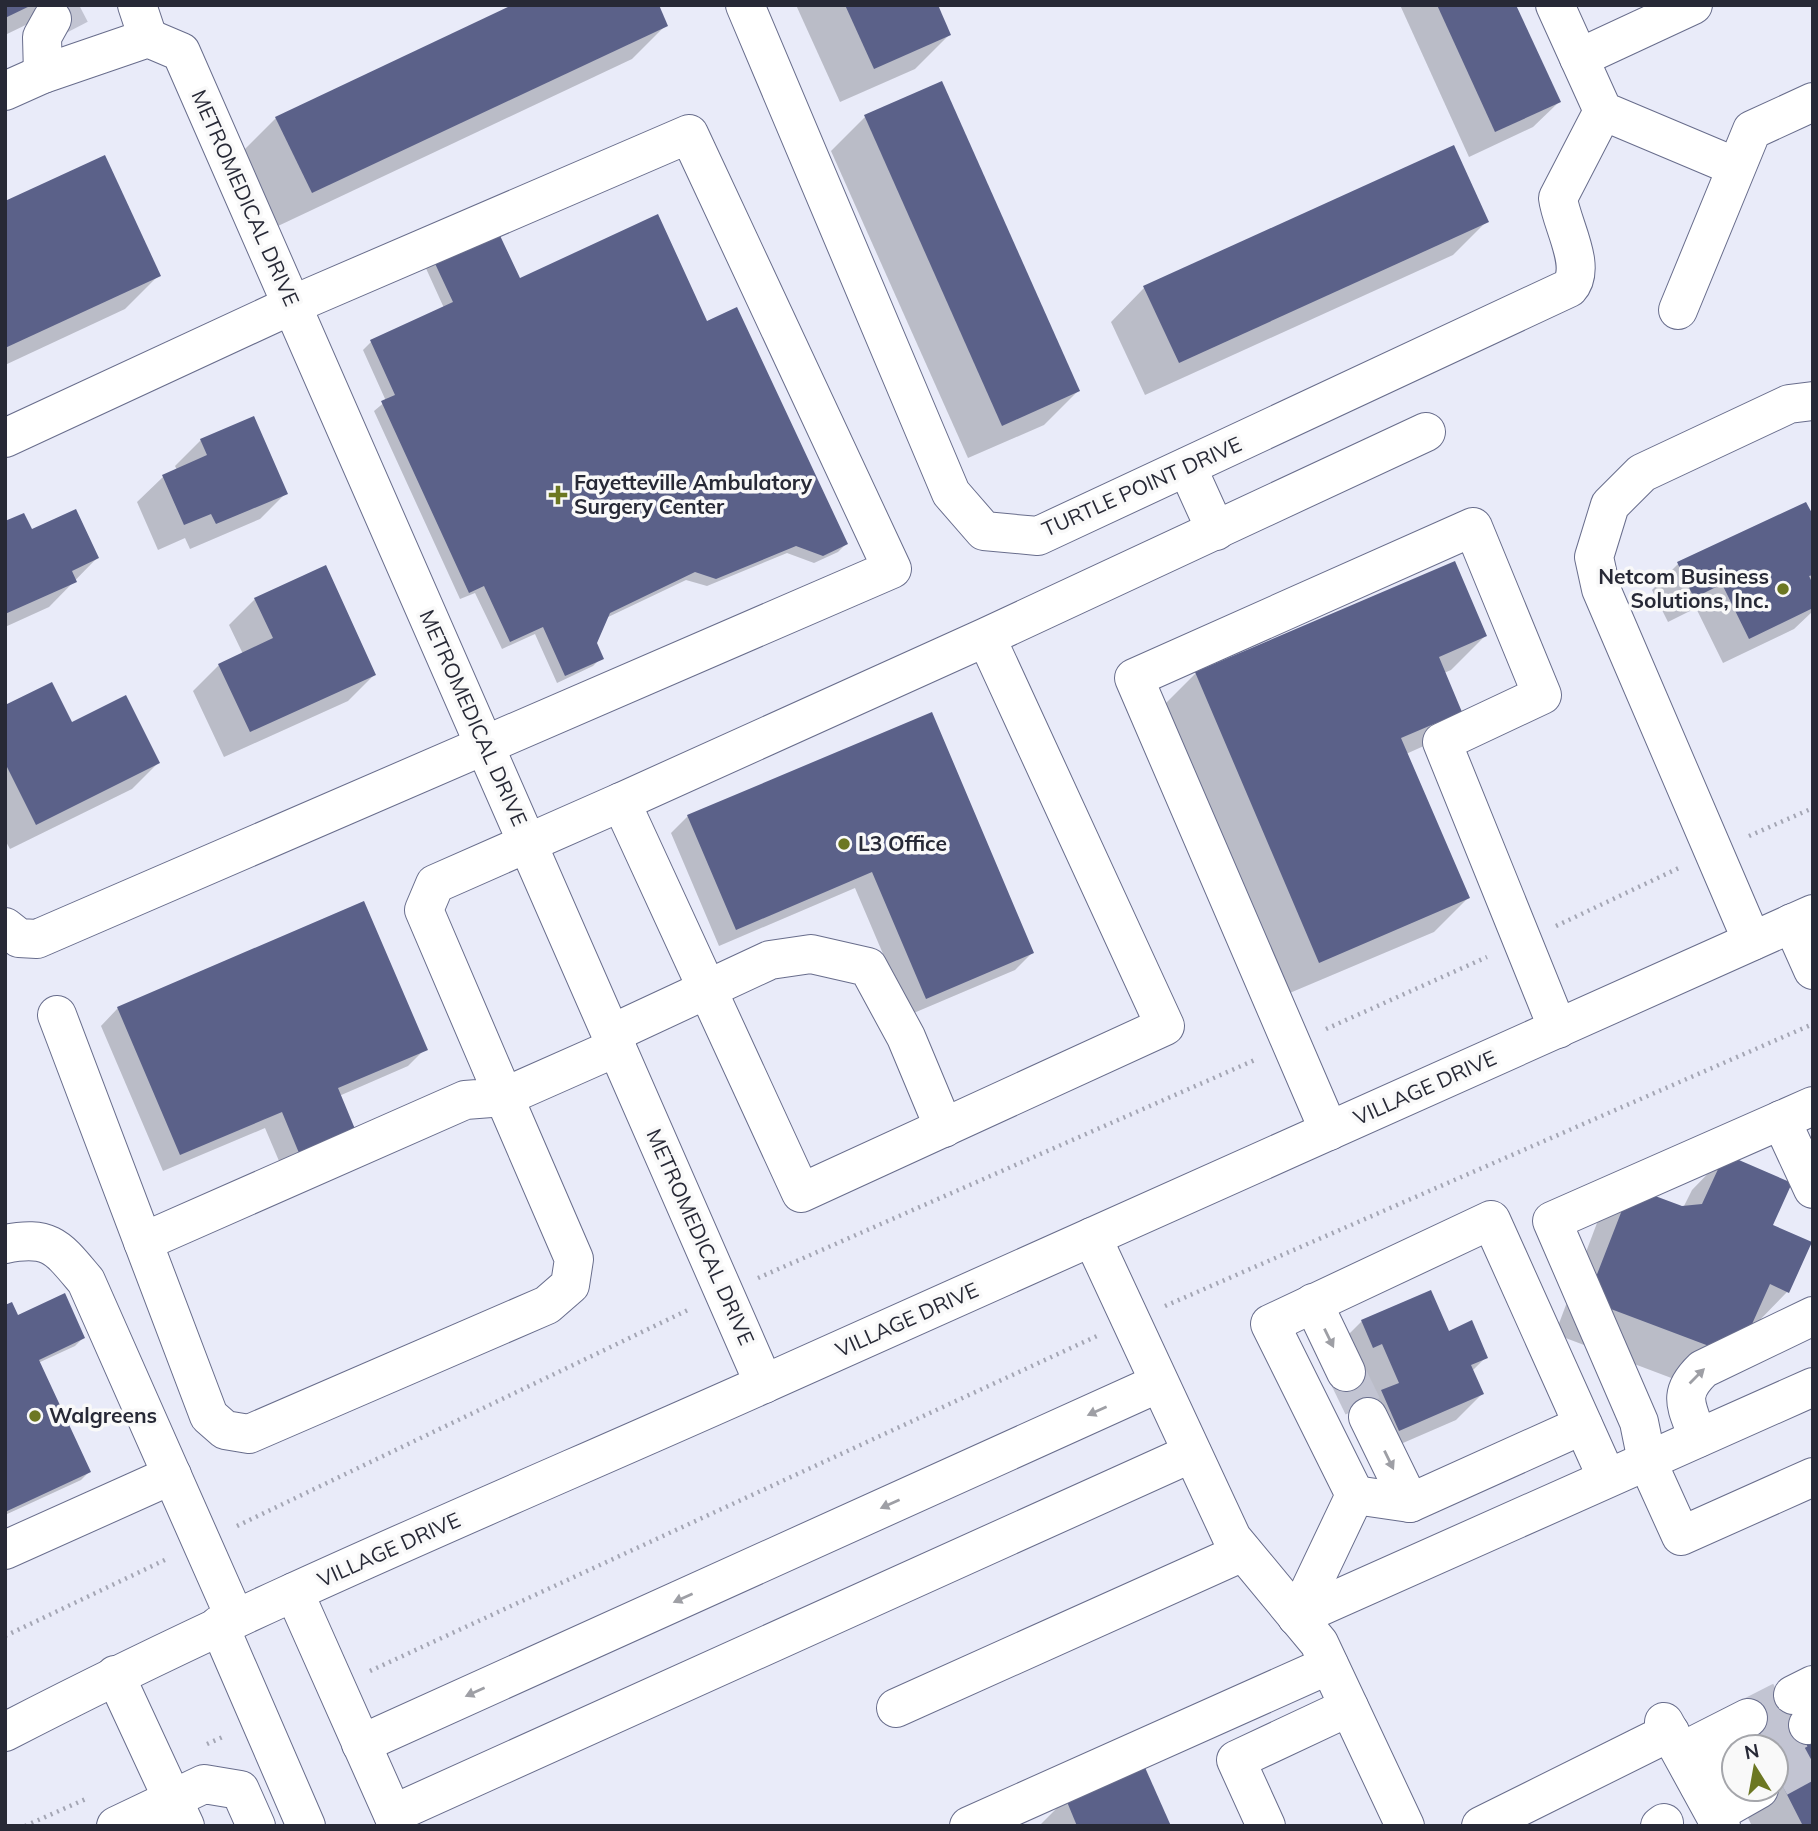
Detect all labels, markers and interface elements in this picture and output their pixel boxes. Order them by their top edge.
street label: METROMEDICAL DRIVE [186,85,305,310]
street label: TURTLE POINT DRIVE [1038,430,1245,542]
place label: Fayetteville Ambulatory Surgery Center [574,469,813,519]
marker: Fayetteville Ambulatory Surgery Center [548,485,568,505]
place label: Netcom Business Solutions, Inc. [1598,563,1769,613]
marker: Netcom Business Solutions, Inc. [1775,581,1791,597]
street label: METROMEDICAL DRIVE [414,605,533,830]
place label: L3 Office [858,830,947,856]
marker: L3 Office [836,836,852,852]
street label: VILLAGE DRIVE [1349,1044,1500,1130]
street label: METROMEDICAL DRIVE [641,1124,760,1349]
street label: VILLAGE DRIVE [831,1276,982,1362]
one-way arrow [1324,1328,1335,1348]
one-way arrow [1688,1369,1705,1385]
place label: Walgreens [49,1402,157,1428]
one-way arrow [1087,1405,1107,1417]
marker: Walgreens [27,1408,43,1424]
one-way arrow [1383,1450,1395,1470]
one-way arrow [880,1498,900,1510]
street label: VILLAGE DRIVE [313,1506,464,1592]
one-way arrow [672,1593,693,1604]
one-way arrow [465,1686,485,1698]
north arrow [1720,1733,1790,1803]
text: N [1742,1738,1761,1764]

